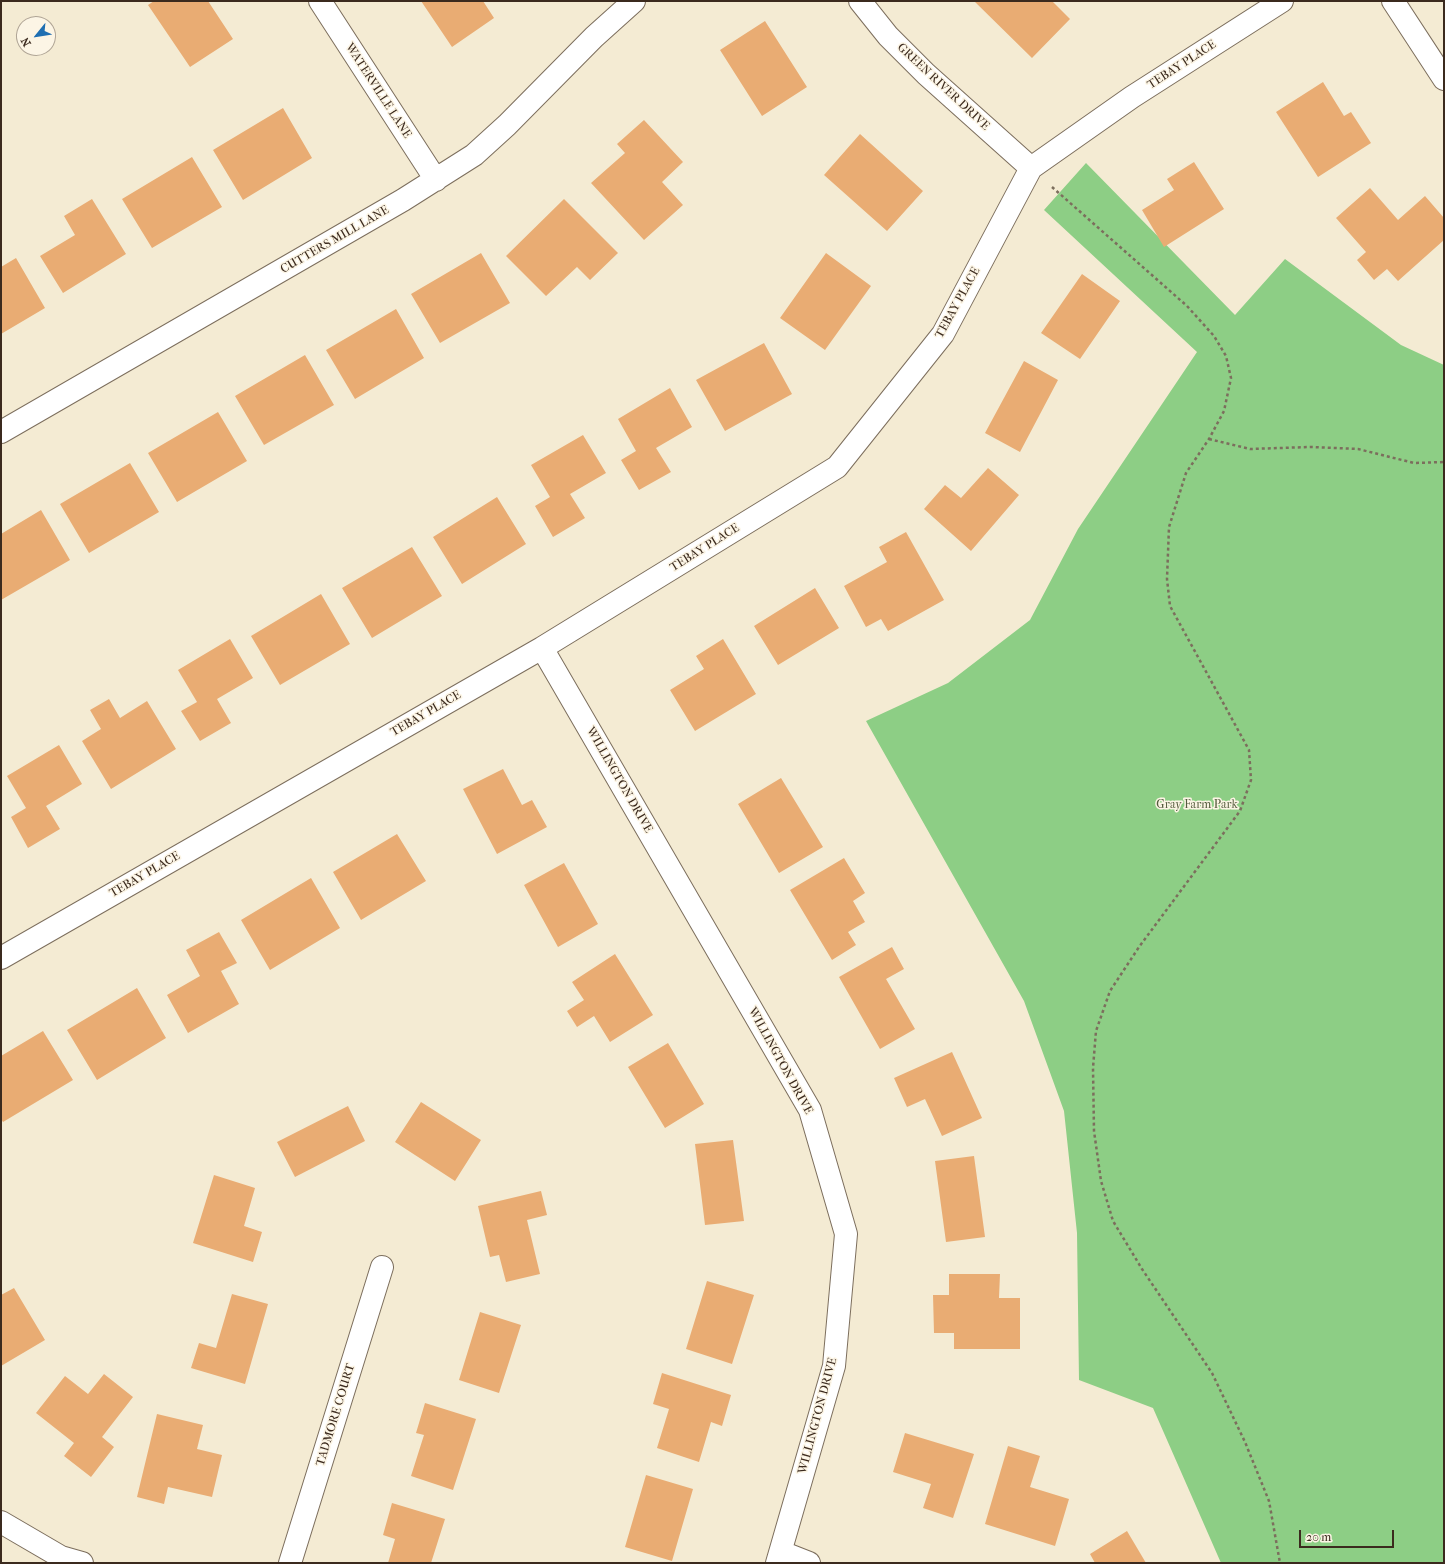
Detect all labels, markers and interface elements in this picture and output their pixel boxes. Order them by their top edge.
north arrow [16,16,56,56]
text: N [18,35,34,49]
street label: TEBAY PLACE [1145,37,1219,93]
street label: WATERVILLE LANE [342,41,414,141]
street label: GREEN RIVER DRIVE [894,41,992,133]
street label: CUTTERS MILL LANE [278,203,392,277]
street label: TEBAY PLACE [933,265,983,341]
street label: TEBAY PLACE [668,521,742,575]
street label: TEBAY PLACE [388,688,464,740]
street label: WILLINGTON DRIVE [583,725,655,835]
park label: Gray Farm Park [1156,798,1238,812]
street label: TEBAY PLACE [107,849,183,901]
street label: WILLINGTON DRIVE [745,1005,815,1117]
street label: WILLINGTON DRIVE [796,1356,840,1476]
street label: TADMORE COURT [314,1362,358,1468]
scale bar [1301,1522,1396,1548]
text: 20 m [1306,1530,1331,1544]

